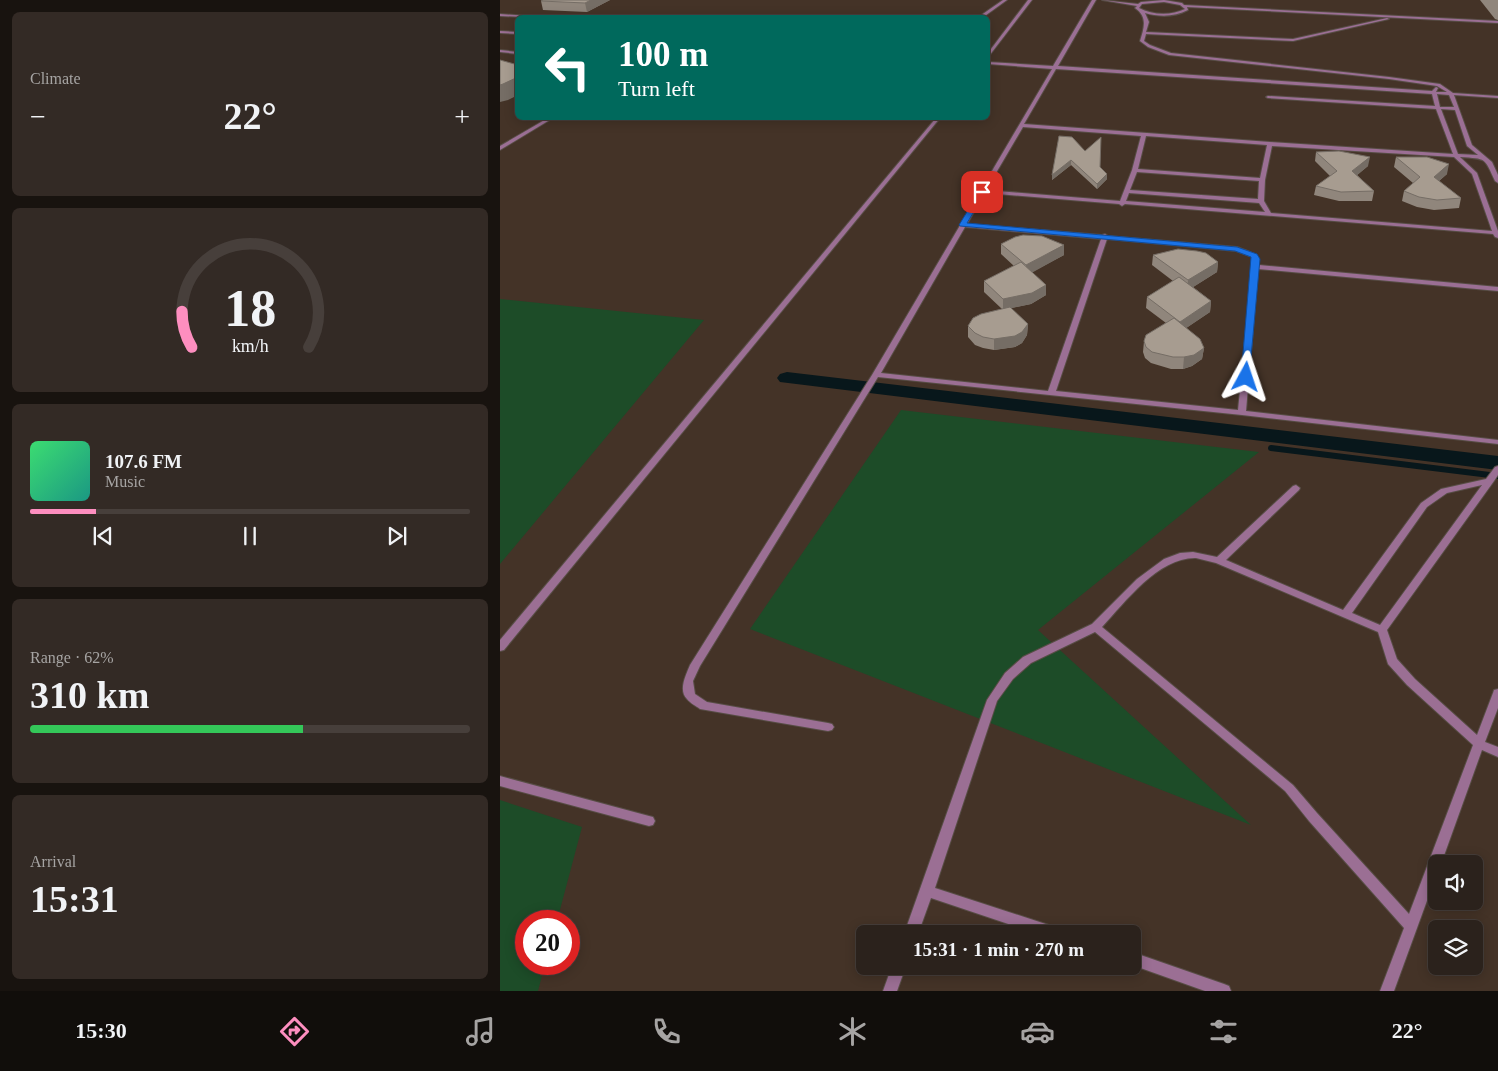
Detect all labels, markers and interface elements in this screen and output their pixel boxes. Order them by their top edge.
icon: left [535,35,600,100]
text: 100 m [618,35,708,74]
text: Climate [30,70,81,87]
text: Turn left [618,76,695,101]
text: 22° [223,95,277,137]
text: − [30,101,46,132]
text: + [454,101,470,132]
pin [961,171,1003,213]
icon: arrive [968,178,996,206]
text: 18 [224,280,276,337]
text: km/h [232,336,268,356]
position arrow [1219,350,1271,402]
text: 107.6 FM [105,451,182,472]
text: Music [105,473,145,490]
icon: previous [89,522,117,550]
icon: pause [236,522,264,550]
icon: next [383,522,411,550]
text: Range · 62% [30,649,114,666]
text: 310 km [30,674,149,716]
text: Arrival [30,853,76,870]
map controls [1428,855,1483,975]
button: sound [1428,855,1483,910]
text: 15:31 [30,878,119,920]
speed limit sign: 20 [515,910,580,975]
button: layers [1428,920,1483,975]
text: 15:31 · 1 min · 270 m [913,939,1084,960]
icon: directions [277,1014,312,1049]
icon: music [463,1014,498,1049]
icon: phone [649,1014,684,1049]
icon: climate [835,1014,870,1049]
icon: car [1020,1014,1055,1049]
icon: filters [1206,1014,1241,1049]
text: 15:30 [75,1018,127,1043]
text: 22° [1392,1018,1423,1043]

